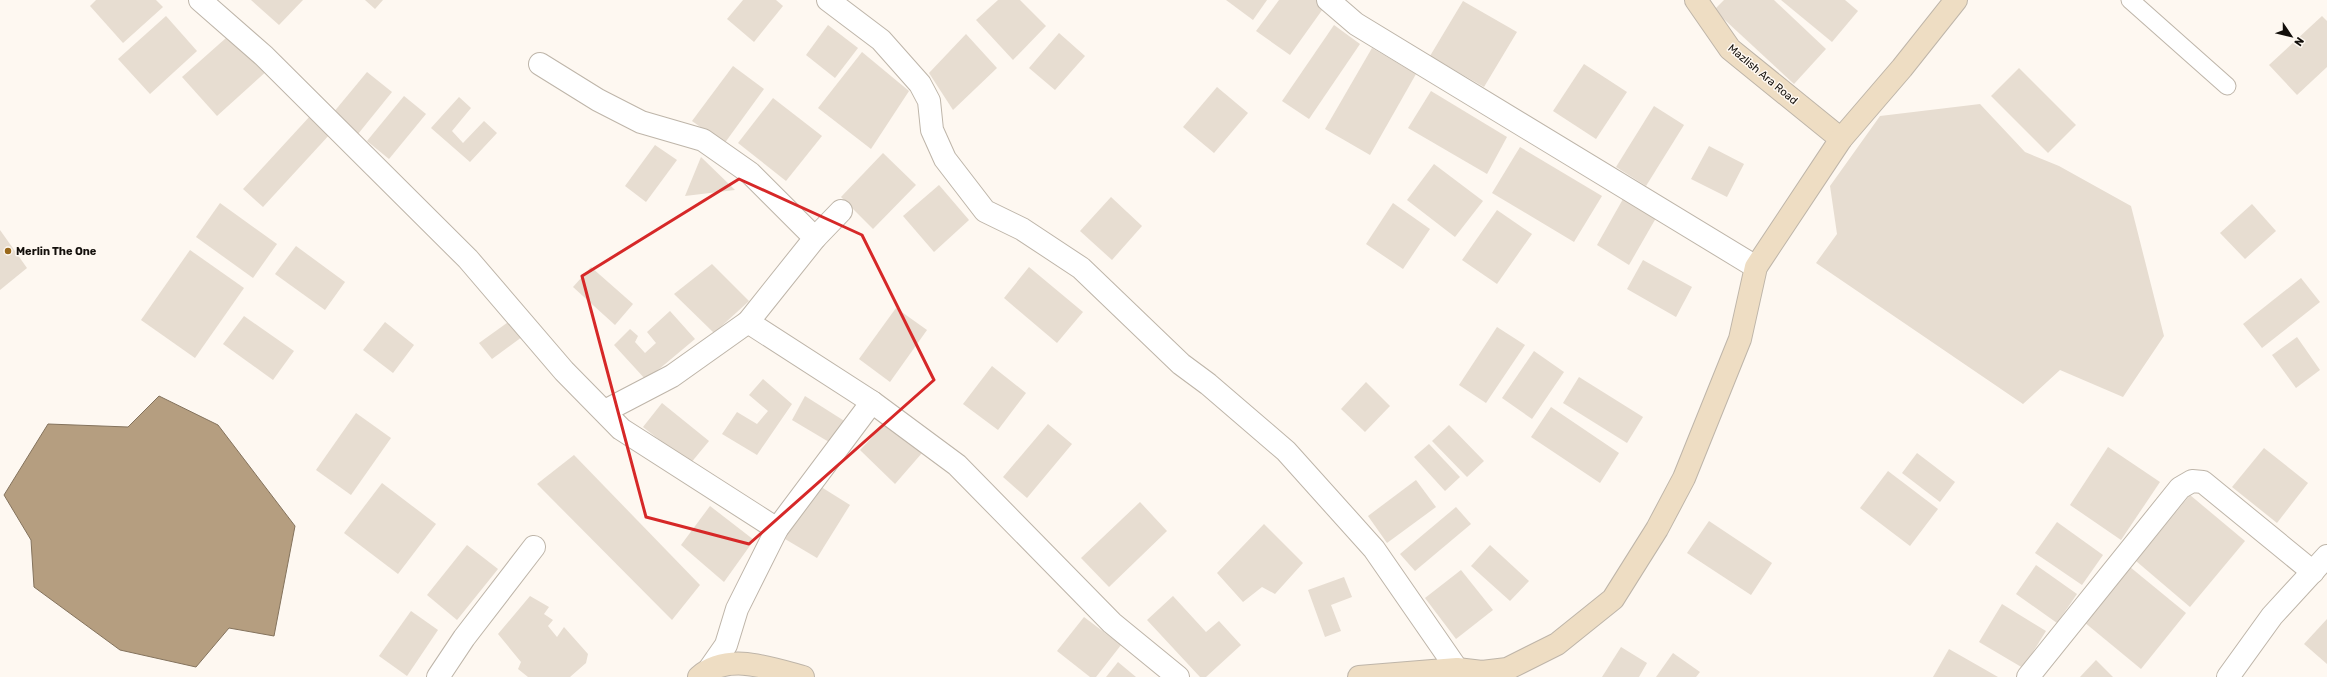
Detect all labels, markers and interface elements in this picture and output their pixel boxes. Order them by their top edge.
north arrow [2271,16,2311,56]
text: N [2291,34,2306,48]
street label: Mazlish Ara Road [1725,42,1800,107]
place label: Merlin The One [16,245,97,258]
marker: Merlin The One [3,246,13,256]

